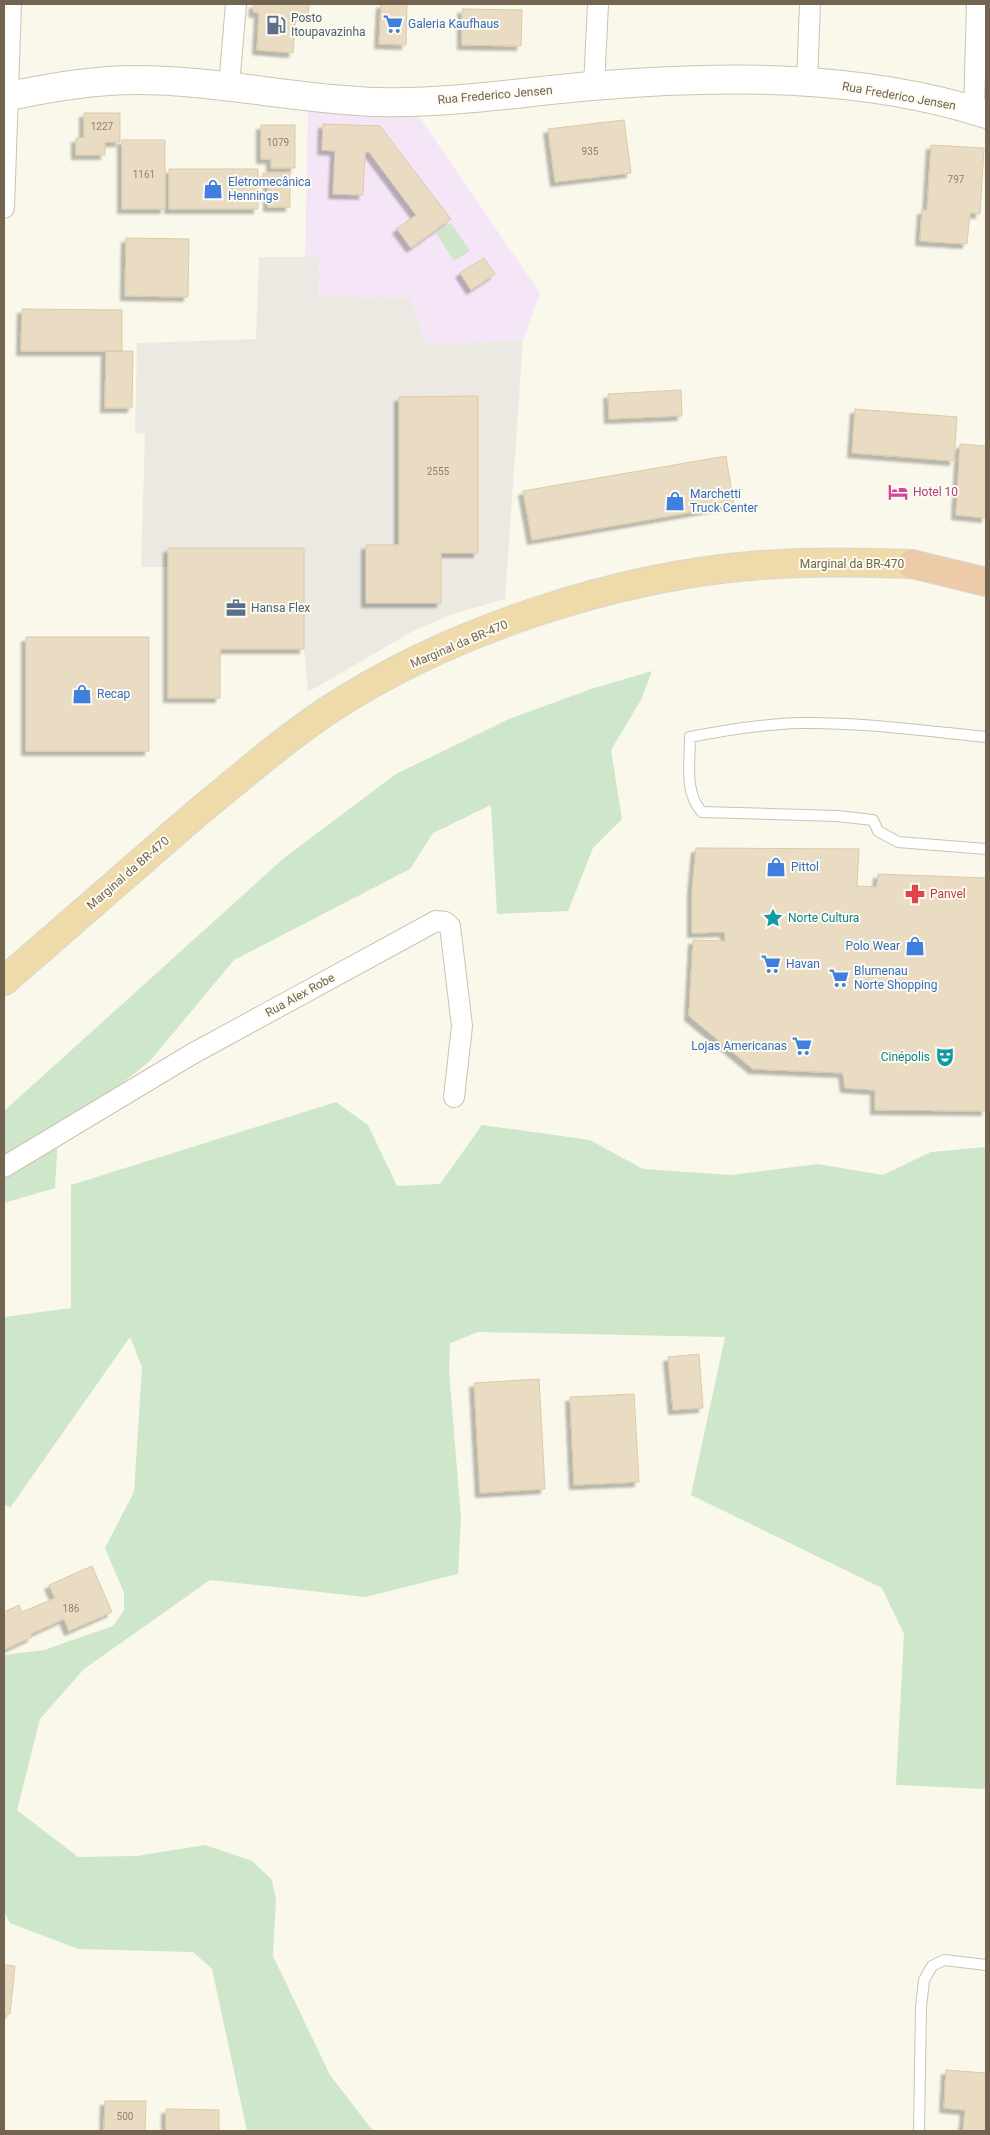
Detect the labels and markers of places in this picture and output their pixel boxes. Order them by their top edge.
place label: Posto Itoupavazinha [291,11,366,39]
supermarket icon: Galeria Kaufhaus [382,13,404,35]
fuel station icon: Posto Itoupavazinha [265,14,287,36]
place label: Galeria Kaufhaus [408,17,499,31]
place label: Eletromecânica Hennings [228,175,311,203]
shop icon: Eletromecânica Hennings [202,178,224,200]
hotel icon: Hotel 10 [887,481,909,503]
place label: Hotel 10 [913,485,958,499]
place label: Marchetti Truck Center [690,487,758,515]
shop icon: Marchetti Truck Center [664,490,686,512]
office icon: Hansa Flex [225,597,247,619]
place label: Hansa Flex [251,601,310,615]
shop icon: Recap [71,683,93,705]
place label: Recap [97,687,131,701]
shop icon: Pittol [765,856,787,878]
place label: Pittol [791,860,819,874]
pharmacy icon: Panvel [904,883,926,905]
place label: Panvel [930,887,966,901]
place icon: Norte Cultura [762,907,784,929]
place label: Norte Cultura [788,911,859,925]
shop icon: Polo Wear [904,935,926,957]
place label: Polo Wear [846,939,900,953]
supermarket icon: Havan [760,953,782,975]
place label: Havan [786,957,820,971]
place label: Blumenau Norte Shopping [854,964,937,992]
supermarket icon: Blumenau Norte Shopping [828,967,850,989]
supermarket icon: Lojas Americanas [791,1035,813,1057]
place label: Lojas Americanas [691,1039,787,1053]
theatre icon: Cinépolis [934,1046,956,1068]
place label: Cinépolis [881,1050,930,1064]

